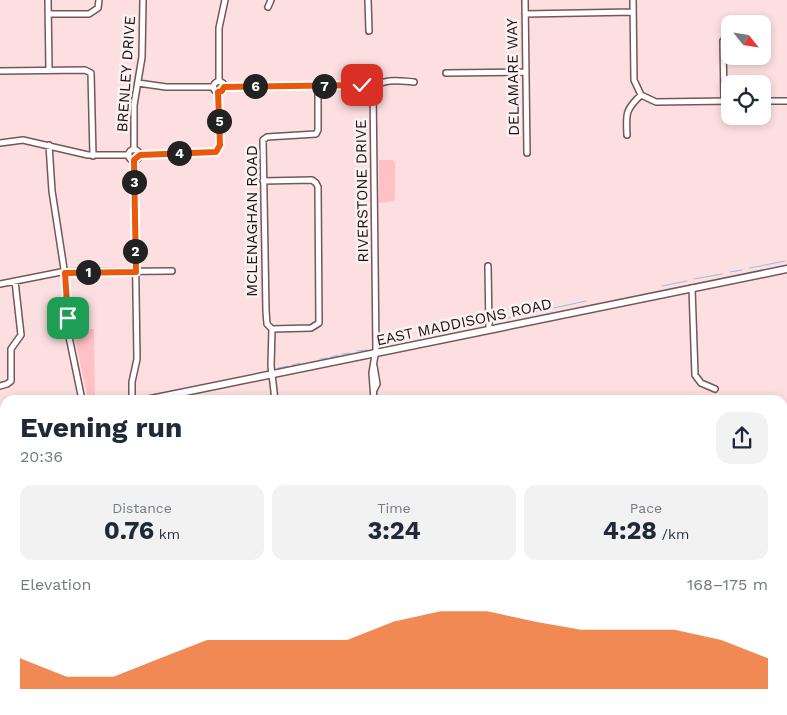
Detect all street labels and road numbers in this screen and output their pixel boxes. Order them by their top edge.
street label: BRENLEY DRIVE [113,15,139,133]
street label: DELAMARE WAY [503,18,523,136]
street label: RIVERSTONE DRIVE [352,119,372,263]
street label: MCLENAGHAN ROAD [243,145,261,297]
street label: EAST MADDISONS ROAD [375,295,553,349]

